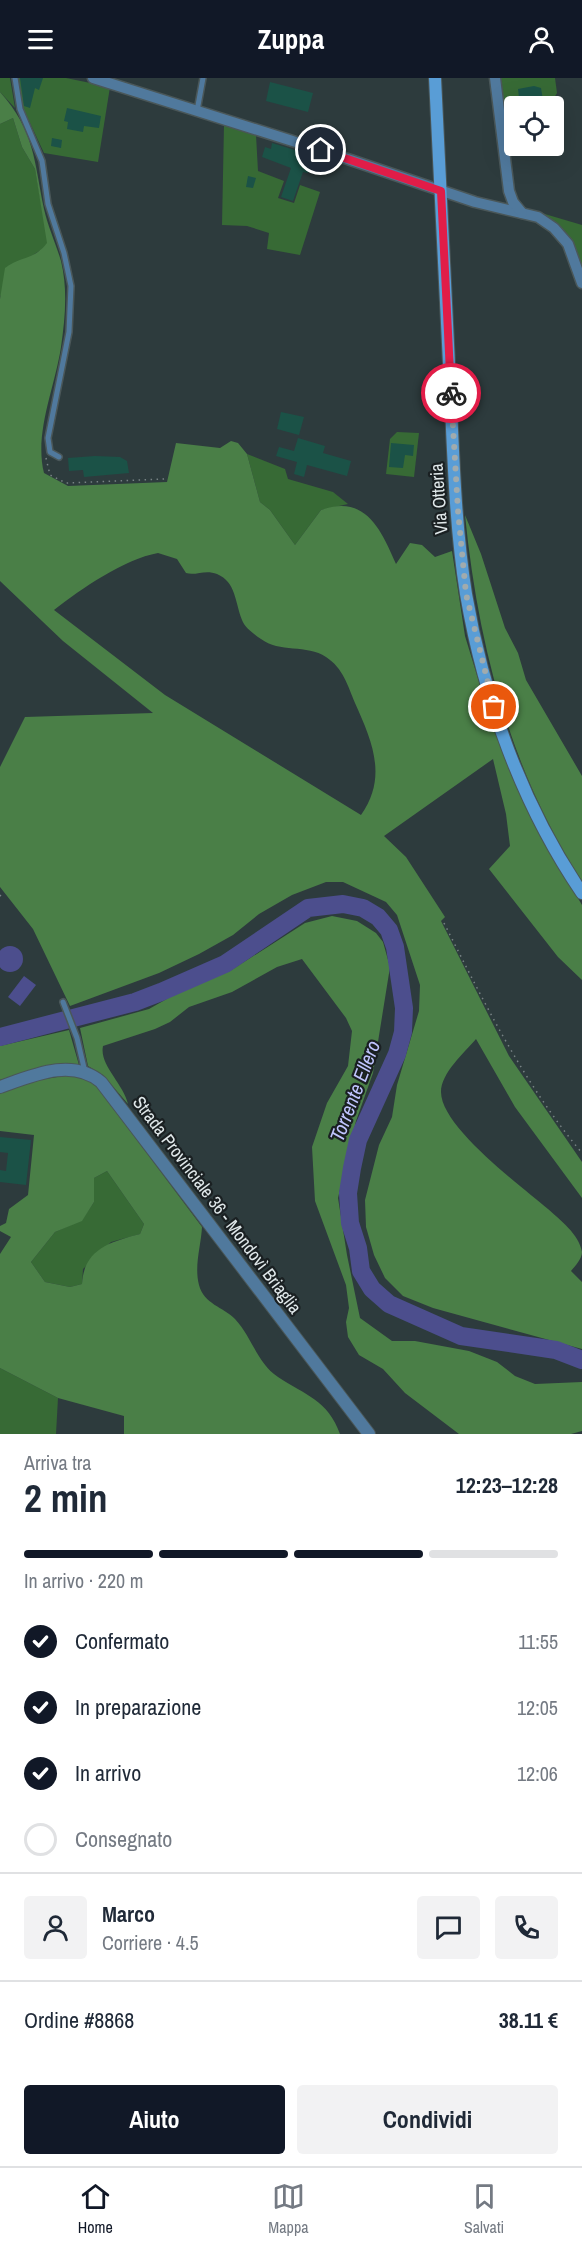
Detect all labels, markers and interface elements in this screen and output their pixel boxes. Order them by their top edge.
text: Zuppa [258,21,324,57]
icon: menu [24,23,57,56]
icon: person [525,23,558,56]
map controls [504,96,564,156]
button: locate [504,96,564,156]
pin [295,124,346,175]
icon: home [304,133,337,166]
courier [421,363,481,423]
icon: bike [435,377,468,410]
street label: Via Otteria [424,463,453,535]
pin [468,681,519,732]
icon: bag [477,690,510,723]
water label: Torrente Ellero [323,1036,386,1145]
street label: Strada Provinciale 36 - Mondovì Briaglia [127,1091,308,1319]
text: Arriva tra [24,1449,91,1476]
text: 12:23–12:28 [456,1470,558,1500]
text: 2 min [24,1472,108,1524]
text: In arrivo · 220 m [24,1567,143,1594]
icon: check [24,1625,57,1658]
text: Confermato [75,1626,169,1656]
text: 11:55 [518,1628,558,1655]
icon: check [24,1691,57,1724]
text: In preparazione [75,1692,201,1722]
text: 12:05 [517,1694,558,1721]
icon: check [24,1757,57,1790]
text: In arrivo [75,1758,141,1788]
text: 12:06 [517,1760,558,1787]
text: Consegnato [75,1824,172,1854]
button: person [24,1896,87,1959]
button: chat [417,1896,480,1959]
button: phone [495,1896,558,1959]
text: Marco [102,1899,155,1929]
text: Corriere · 4.5 [102,1929,199,1956]
text: Ordine #8868 [24,2005,134,2035]
text: 38.11 € [499,2005,558,2035]
button: Aiuto [24,2085,285,2154]
button: Condividi [297,2085,558,2154]
tab: Home [78,2180,113,2238]
tab: Mappa [268,2180,308,2238]
tab: Salvati [464,2180,504,2238]

